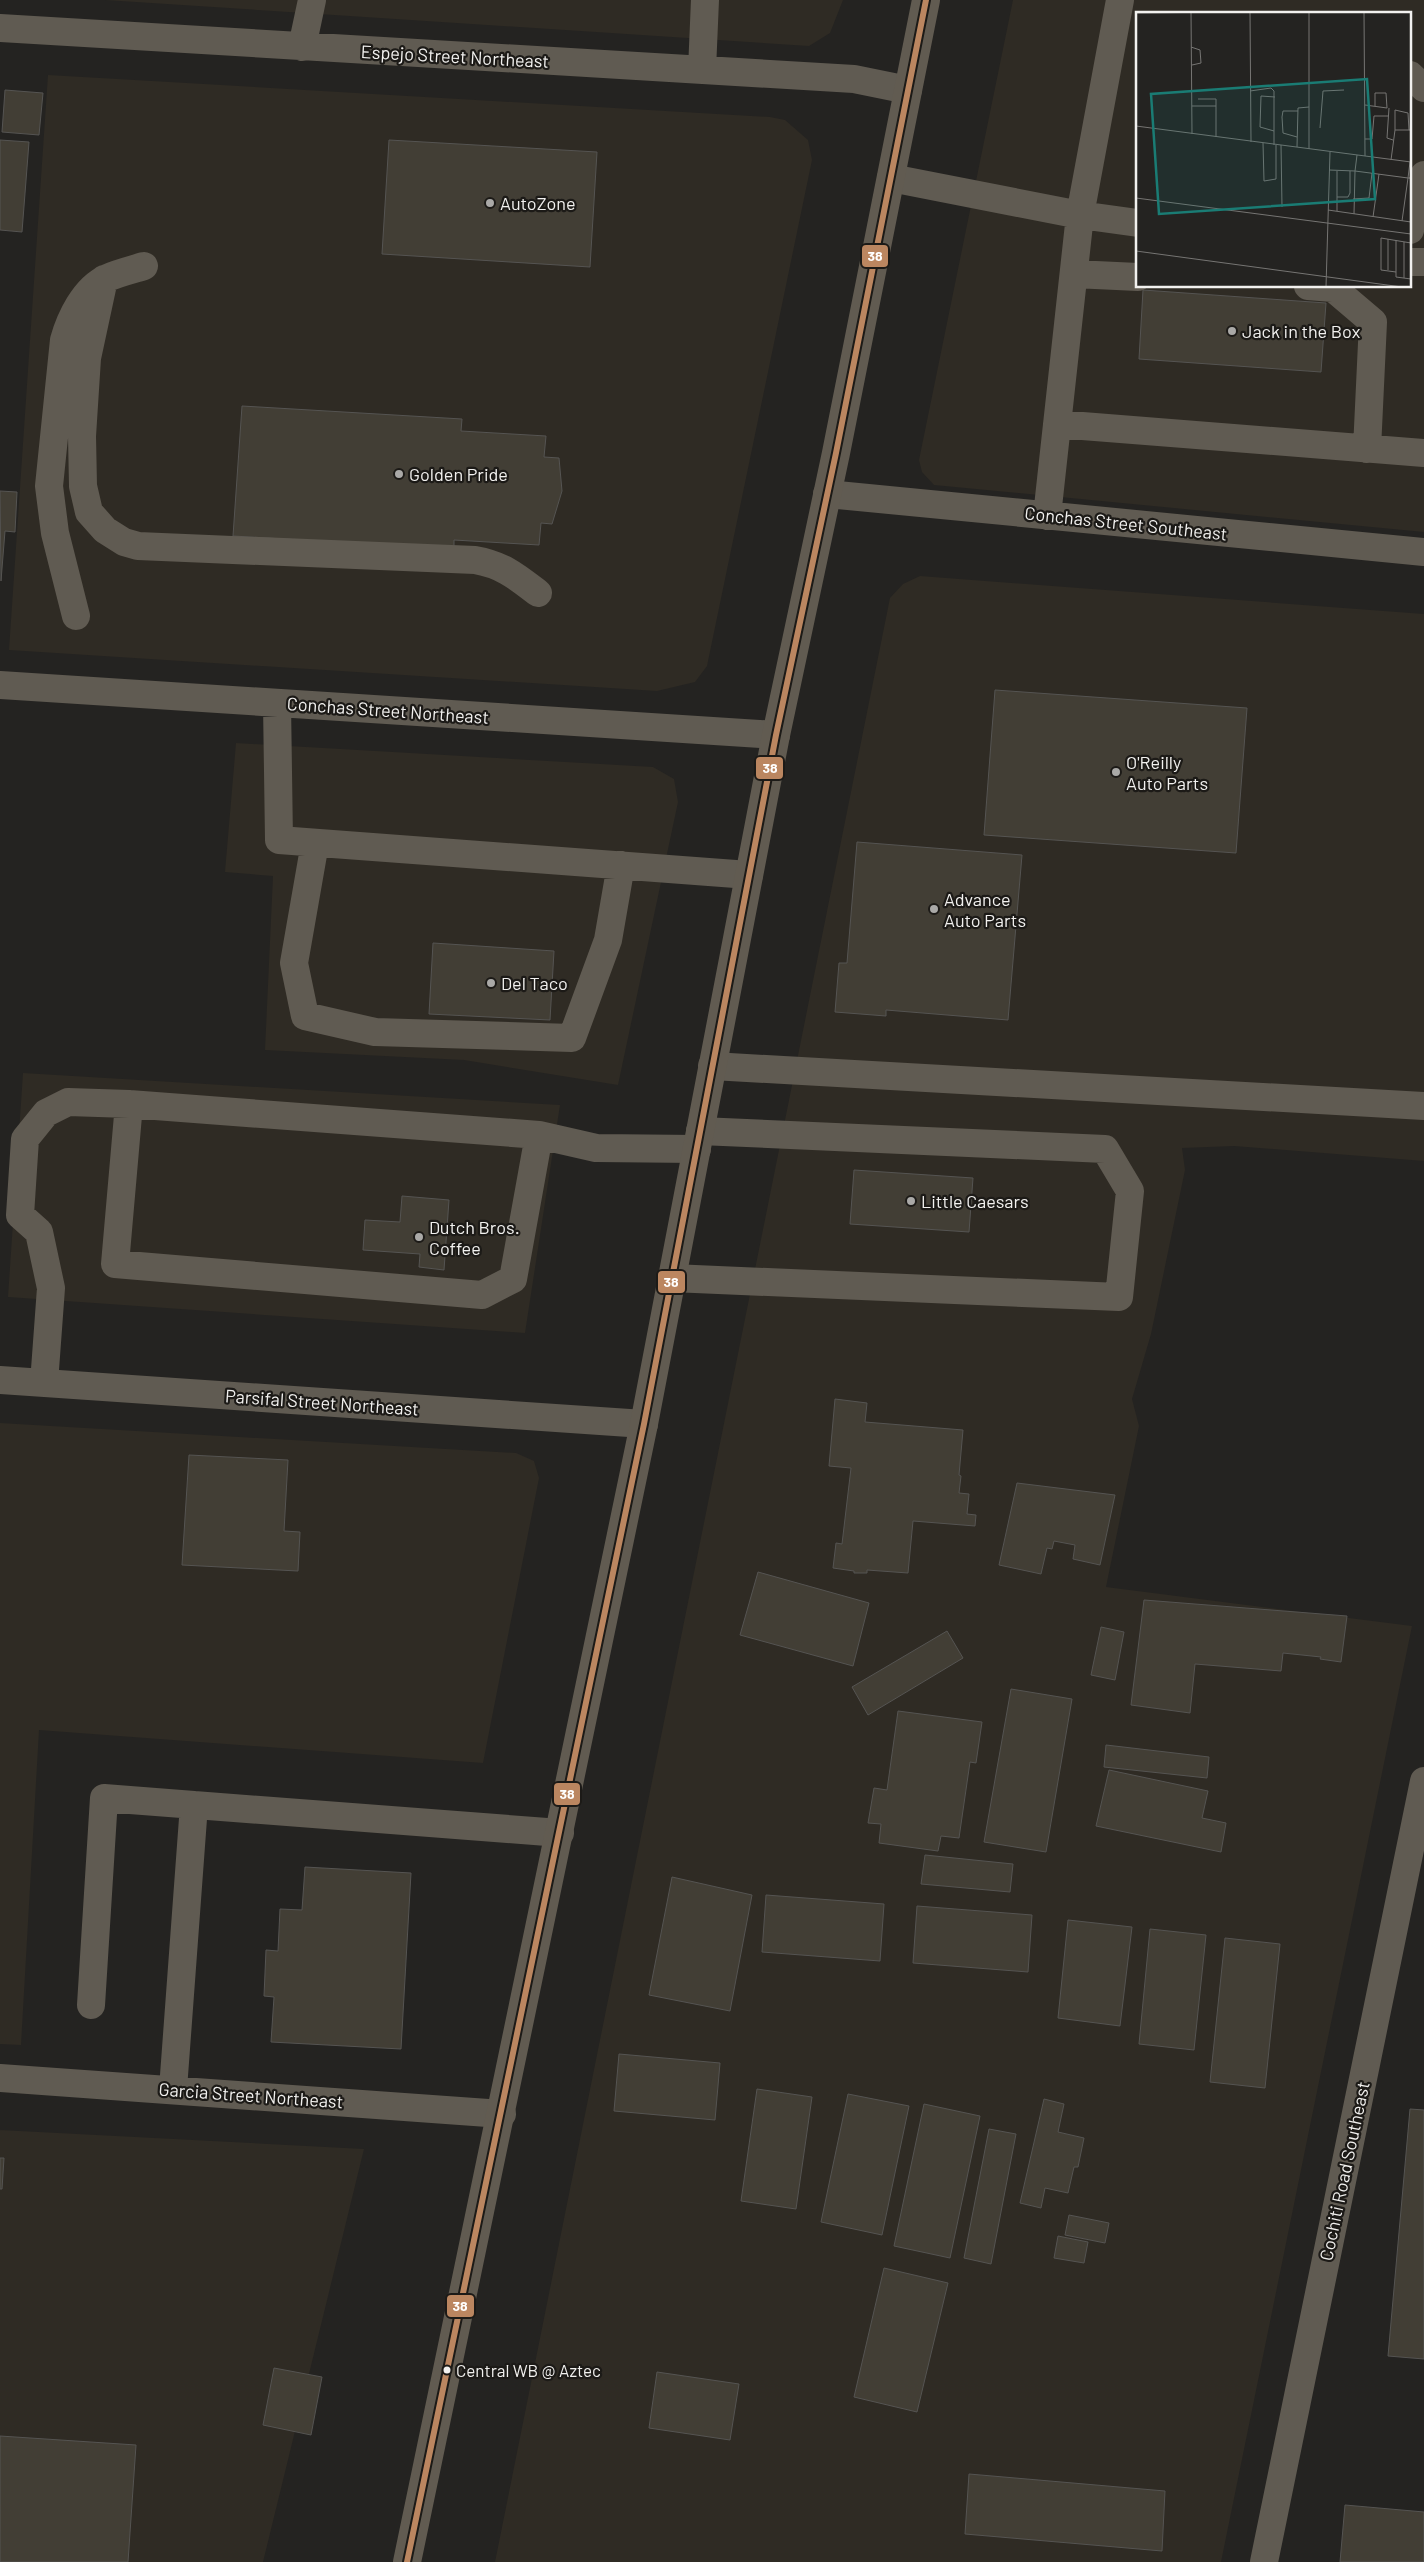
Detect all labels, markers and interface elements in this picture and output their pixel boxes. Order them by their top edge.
inset map [1136,12,1412,288]
street label: Espejo Street Northeast [360,40,550,72]
place label: AutoZone [500,192,576,214]
marker: AutoZone [484,197,496,209]
line badge: 38 [861,244,889,268]
text: 38 [867,247,883,264]
place label: Jack in the Box [1242,320,1361,342]
marker: Jack in the Box [1226,325,1238,337]
place label: Golden Pride [409,463,508,485]
marker: Golden Pride [393,468,405,480]
street label: Conchas Street Southeast [1024,501,1228,545]
street label: Conchas Street Northeast [286,692,490,728]
place label: O'Reilly Auto Parts [1126,751,1208,794]
line badge: 38 [755,756,784,780]
text: 38 [762,759,778,776]
marker: O'Reilly Auto Parts [1110,766,1122,778]
place label: Advance Auto Parts [944,888,1026,931]
marker: Advance Auto Parts [928,903,940,915]
place label: Del Taco [501,972,568,994]
marker: Del Taco [485,977,497,989]
place label: Little Caesars [921,1190,1029,1212]
marker: Little Caesars [905,1195,917,1207]
place label: Dutch Bros. Coffee [429,1216,520,1259]
marker: Dutch Bros. Coffee [413,1231,425,1243]
line badge: 38 [657,1270,686,1294]
text: 38 [663,1273,679,1290]
street label: Parsifal Street Northeast [224,1384,420,1420]
line badge: 38 [553,1782,581,1806]
text: 38 [559,1785,575,1802]
street label: Garcia Street Northeast [158,2078,344,2112]
street label: Cochiti Road Southeast [1314,2079,1374,2263]
line badge: 38 [446,2294,475,2318]
text: 38 [452,2297,468,2314]
place label: Central WB @ Aztec [456,2360,601,2380]
marker: Central WB @ Aztec [442,2365,452,2375]

